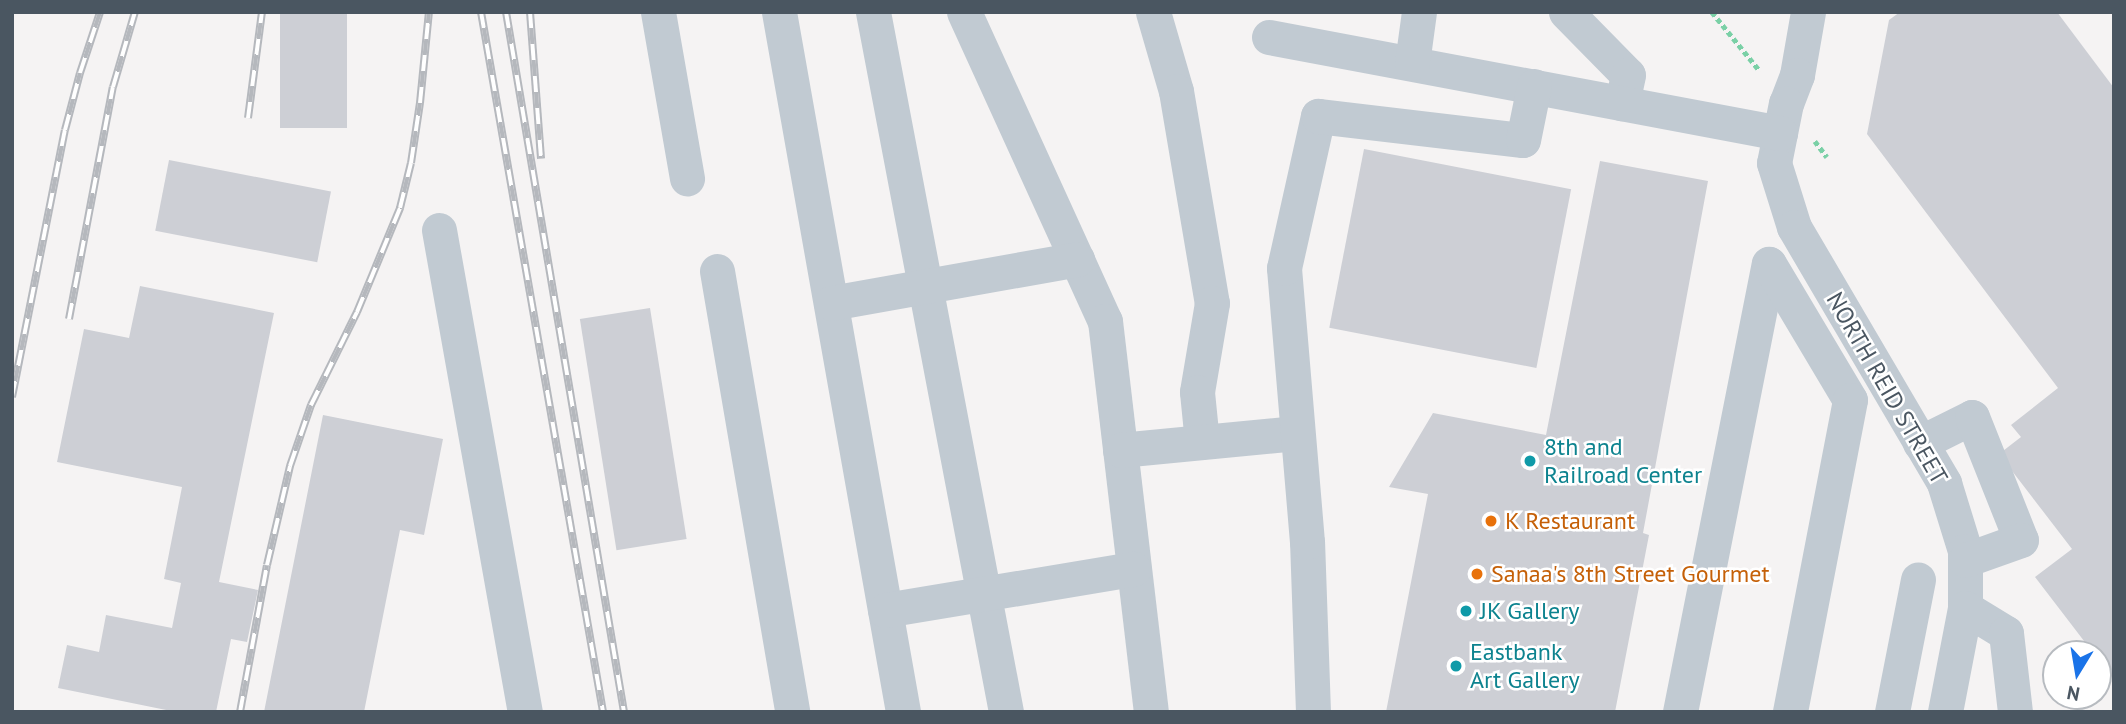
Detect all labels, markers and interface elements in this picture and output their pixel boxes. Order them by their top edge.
street label: NORTH REID STREET [1820,287,1954,489]
place label: 8th and Railroad Center [1544,433,1702,489]
marker: 8th and Railroad Center [1522,453,1538,469]
place label: K Restaurant [1505,507,1636,535]
marker: K Restaurant [1483,513,1499,529]
place label: Sanaa's 8th Street Gourmet [1491,560,1770,588]
marker: Sanaa's 8th Street Gourmet [1469,566,1485,582]
place label: JK Gallery [1480,597,1580,625]
marker: JK Gallery [1458,603,1474,619]
place label: Eastbank Art Gallery [1470,638,1580,694]
north arrow [2042,640,2112,710]
marker: Eastbank Art Gallery [1448,658,1464,674]
text: N [2065,681,2082,707]

